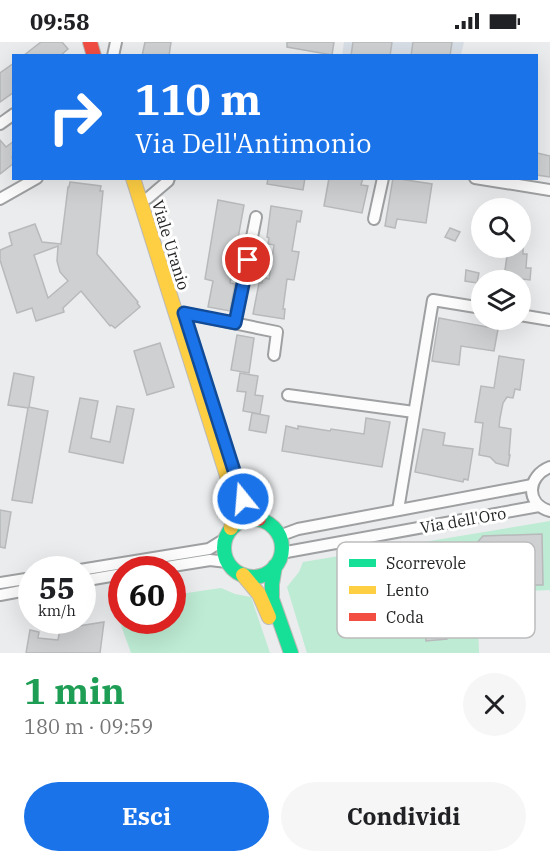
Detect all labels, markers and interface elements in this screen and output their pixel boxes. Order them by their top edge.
text: 09:58 [30,7,89,36]
text: 110 m [135,72,261,127]
icon: right [36,78,114,156]
text: Via Dell'Antimonio [135,125,371,160]
street label: Viale Uranio [148,198,194,292]
map controls [471,198,531,330]
button: search [471,198,531,258]
pin [222,234,273,285]
icon: arrive [231,243,264,276]
button: layers [471,270,531,330]
position arrow [211,467,275,531]
street label: Via dell'Oro [418,503,508,537]
legend [337,542,535,638]
text: Scorrevole [386,553,466,573]
speed limit sign: 60 [108,556,186,634]
text: 55 [39,568,75,607]
text: Lento [386,580,429,600]
text: km/h [38,601,76,620]
text: Coda [386,607,424,627]
text: 1 min [24,667,125,714]
button: close [463,673,526,736]
text: 180 m · 09:59 [24,713,153,740]
button: Esci [24,782,269,851]
button: Condividi [281,782,526,851]

